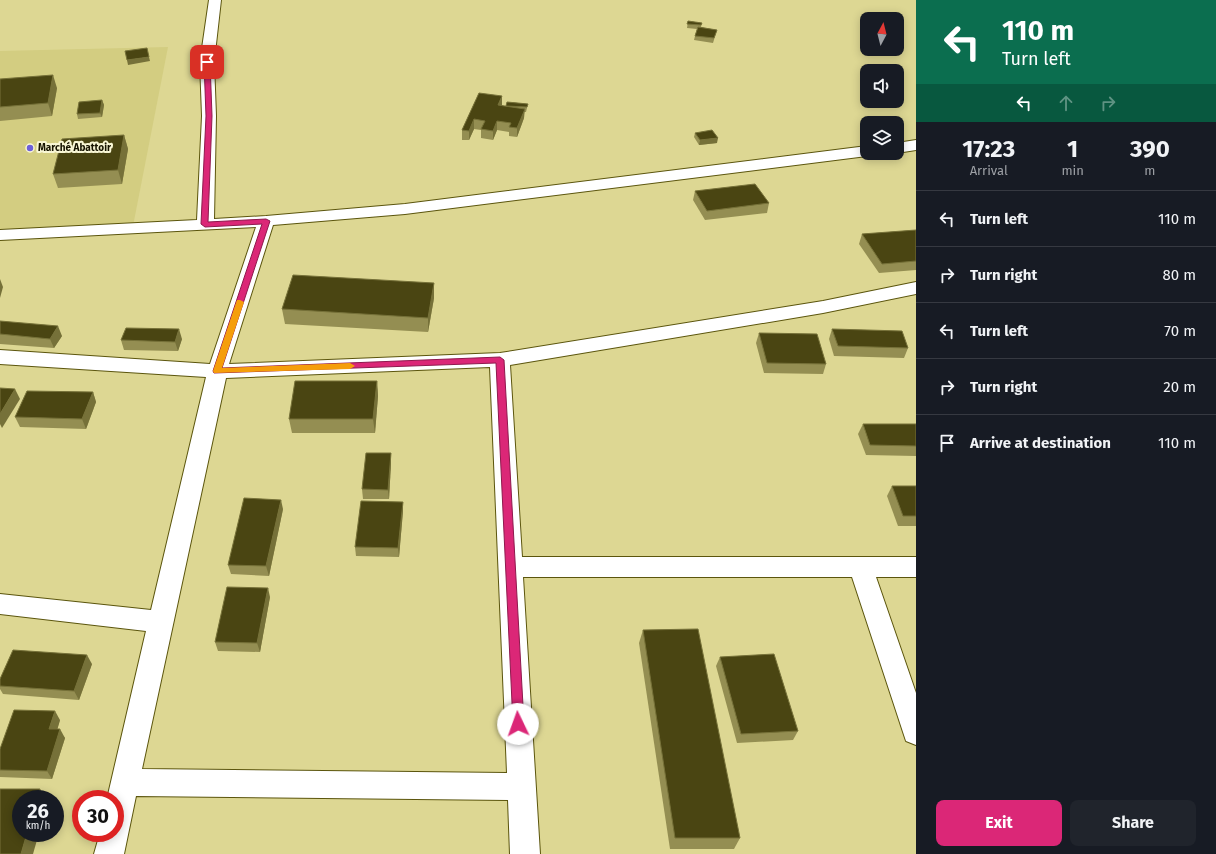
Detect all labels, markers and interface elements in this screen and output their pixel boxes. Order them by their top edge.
north arrow [860,12,904,56]
map controls [860,12,904,160]
text: 110 m [1002,14,1074,47]
icon: left [936,16,988,68]
pin [190,45,224,79]
text: Turn left [1002,48,1071,70]
icon: arrive [196,51,218,73]
button: sound [860,64,904,108]
icon: left [1013,92,1035,114]
icon: ahead [1055,92,1077,114]
icon: right [1097,92,1119,114]
button: layers [860,116,904,160]
text: 17:23 [962,135,1015,163]
text: 1 [1067,135,1078,163]
text: 390 [1130,135,1170,163]
place label: Marché Abattoir [38,141,112,154]
marker: Marché Abattoir [25,143,35,153]
text: Arrival [970,163,1008,178]
text: min [1061,163,1084,178]
text: m [1144,163,1155,178]
icon: left [936,208,958,230]
text: Turn left [970,210,1028,228]
text: 110 m [1158,210,1196,228]
icon: right [936,264,958,286]
text: Turn right [970,266,1037,284]
text: 80 m [1163,266,1196,284]
icon: left [936,320,958,342]
text: Turn left [970,322,1028,340]
text: 70 m [1164,322,1196,340]
icon: right [936,376,958,398]
text: Turn right [970,378,1037,396]
text: 20 m [1163,378,1196,396]
icon: arrive [936,432,958,454]
text: Arrive at destination [970,434,1111,452]
text: 110 m [1158,434,1196,452]
position arrow [497,703,539,745]
speed limit sign: 30 [72,790,124,842]
text: 26 [27,799,49,823]
button: Exit [936,800,1062,846]
button: Share [1070,800,1196,846]
text: km/h [26,820,50,832]

